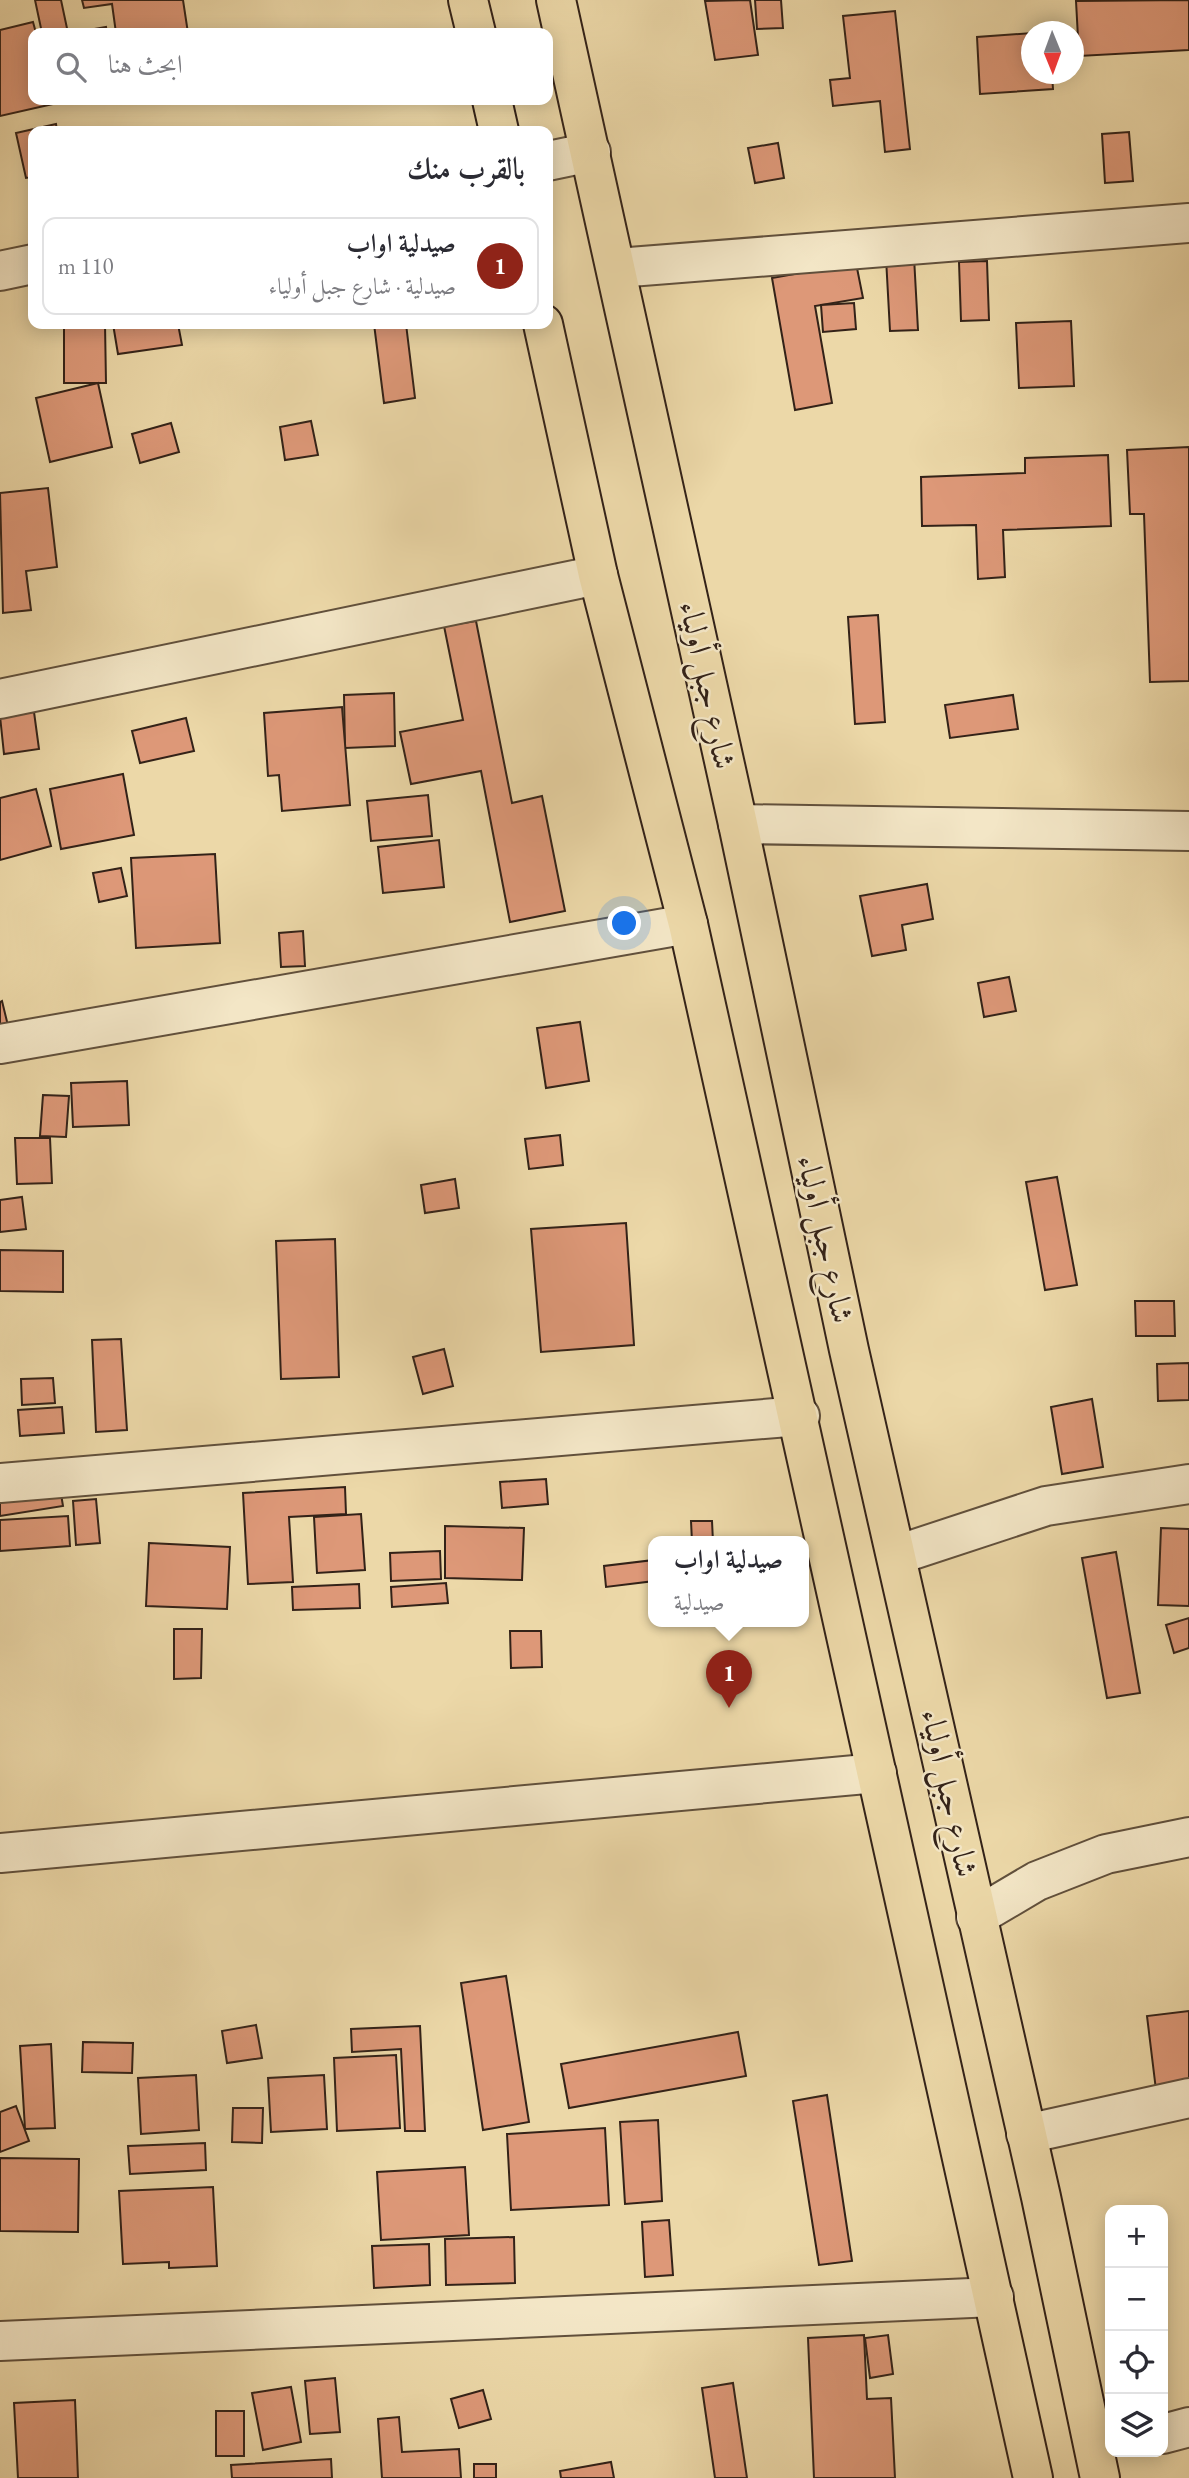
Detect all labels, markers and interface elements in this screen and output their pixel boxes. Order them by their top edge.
north arrow [1021,21,1084,84]
search box [28,28,553,105]
text: ابحث هنا [108,47,183,81]
icon: search [52,48,90,86]
text: بالقرب منك [407,149,525,188]
text: صيدلية اواب [347,226,456,260]
text: 110 m [58,251,114,281]
text: 1 [494,251,506,281]
text: صيدلية · شارع جبل أولياء [268,271,456,301]
street label: شارع جبل أولياء [664,597,747,774]
your location [607,906,641,940]
street label: شارع جبل أولياء [782,1151,865,1328]
popup [648,1536,809,1627]
text: صيدلية اواب [674,1542,783,1576]
text: صيدلية [674,1587,725,1617]
pin: 1 [706,1650,752,1708]
street label: شارع جبل أولياء [906,1705,989,1882]
map controls [1105,2205,1168,2457]
button: + [1105,2205,1168,2268]
button: − [1105,2268,1168,2331]
button: locate [1105,2331,1168,2394]
button: layers [1105,2394,1168,2457]

